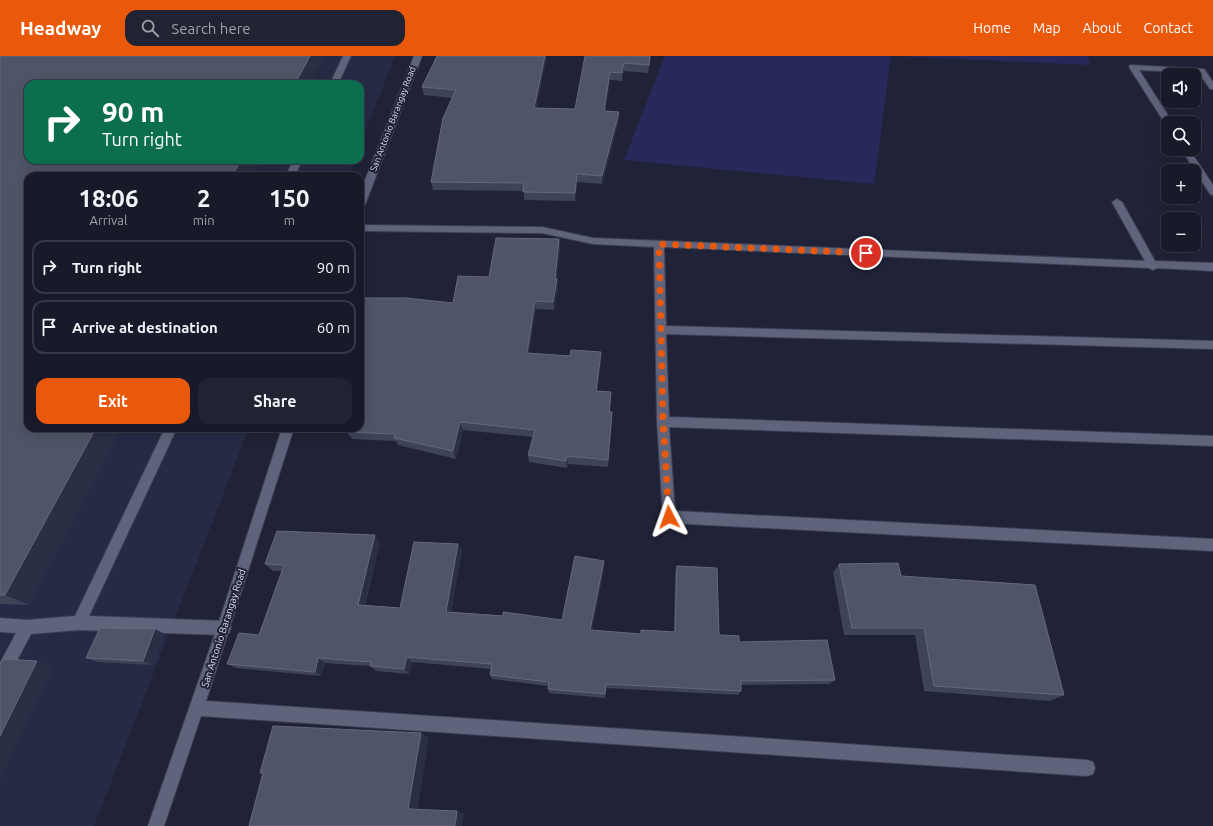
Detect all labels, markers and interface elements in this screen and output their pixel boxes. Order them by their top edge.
search box [125,10,405,46]
text: Headway [20,17,101,39]
icon: search [139,17,161,39]
text: Search here [171,20,251,37]
text: Home [973,20,1011,36]
text: Map [1033,20,1061,36]
text: About [1083,20,1122,36]
text: Contact [1144,20,1193,36]
street label: San Antonio Barangay Road [368,65,418,173]
map controls [1161,68,1201,252]
button: sound [1161,68,1201,108]
icon: right [36,96,88,148]
text: 90 m [102,96,164,127]
button: search [1161,116,1201,156]
text: Turn right [102,129,182,149]
button: + [1161,164,1201,204]
text: 18:06 [78,185,138,212]
text: 2 [197,185,210,212]
text: 150 [269,185,310,212]
button: − [1161,212,1201,252]
text: Arrival [89,213,127,227]
text: min [193,213,215,227]
text: m [284,213,295,227]
pin [849,236,883,270]
icon: arrive [855,242,877,264]
icon: right [38,256,60,278]
text: Turn right [72,259,142,276]
text: 90 m [317,259,350,276]
icon: arrive [38,316,60,338]
text: Arrive at destination [72,319,218,336]
text: 60 m [317,319,350,336]
button: Exit [36,378,190,424]
button: Share [198,378,352,424]
position arrow [648,496,690,538]
street label: San Antonio Barangay Road [199,567,248,689]

